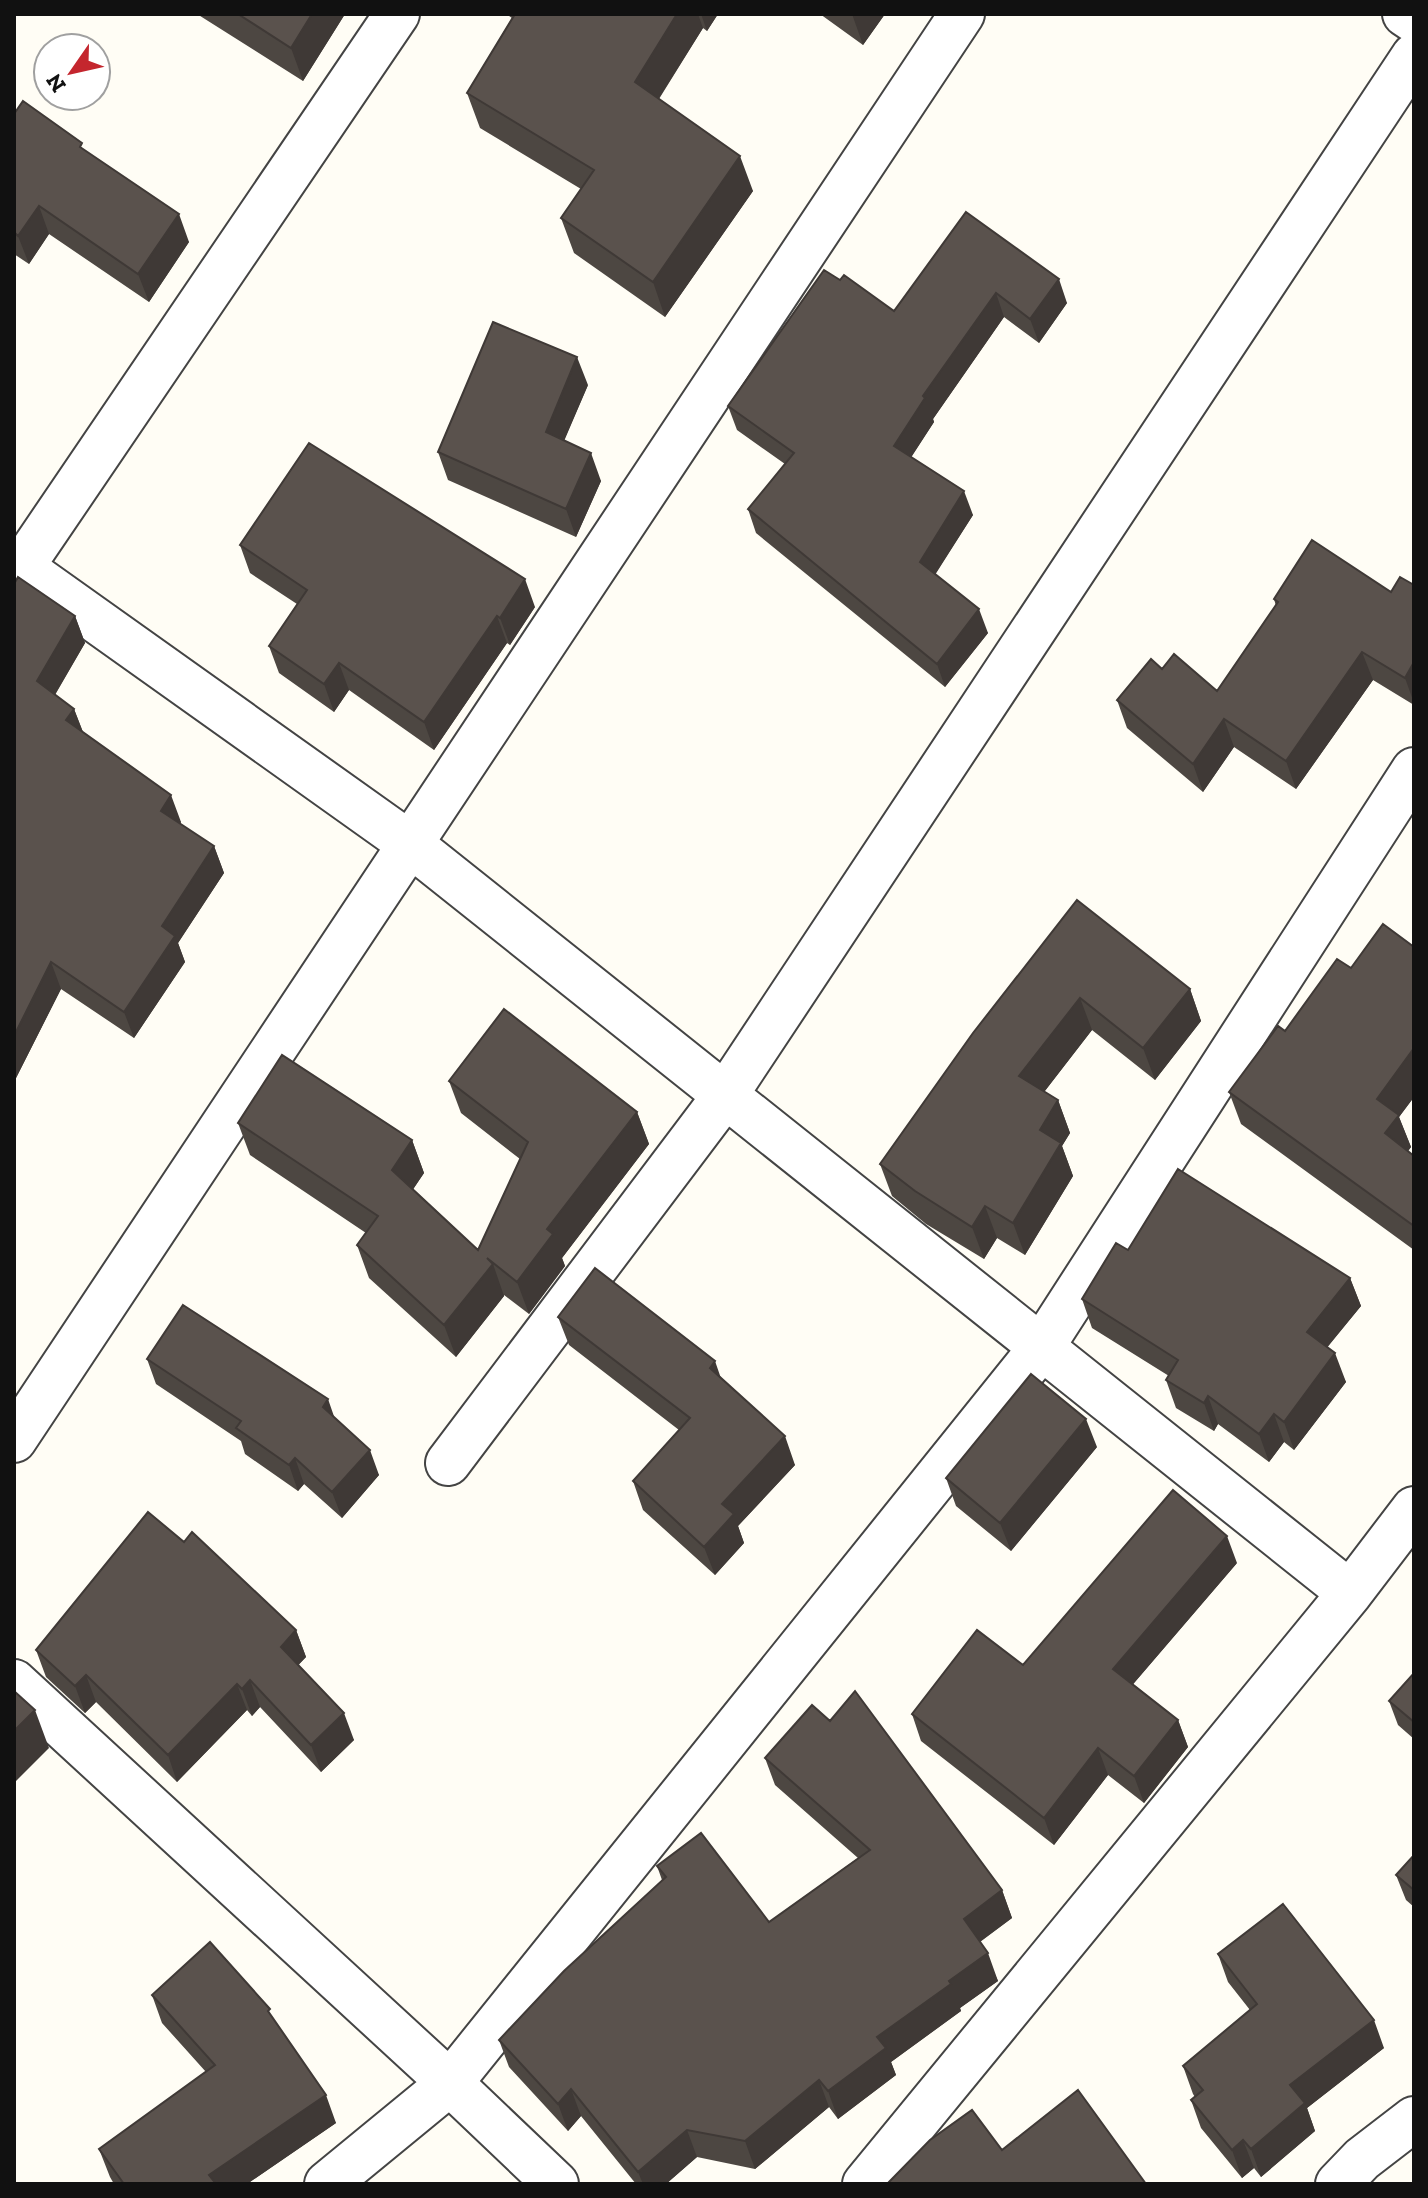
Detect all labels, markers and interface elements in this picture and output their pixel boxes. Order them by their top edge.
north arrow [32,32,112,112]
text: N [40,68,72,97]

